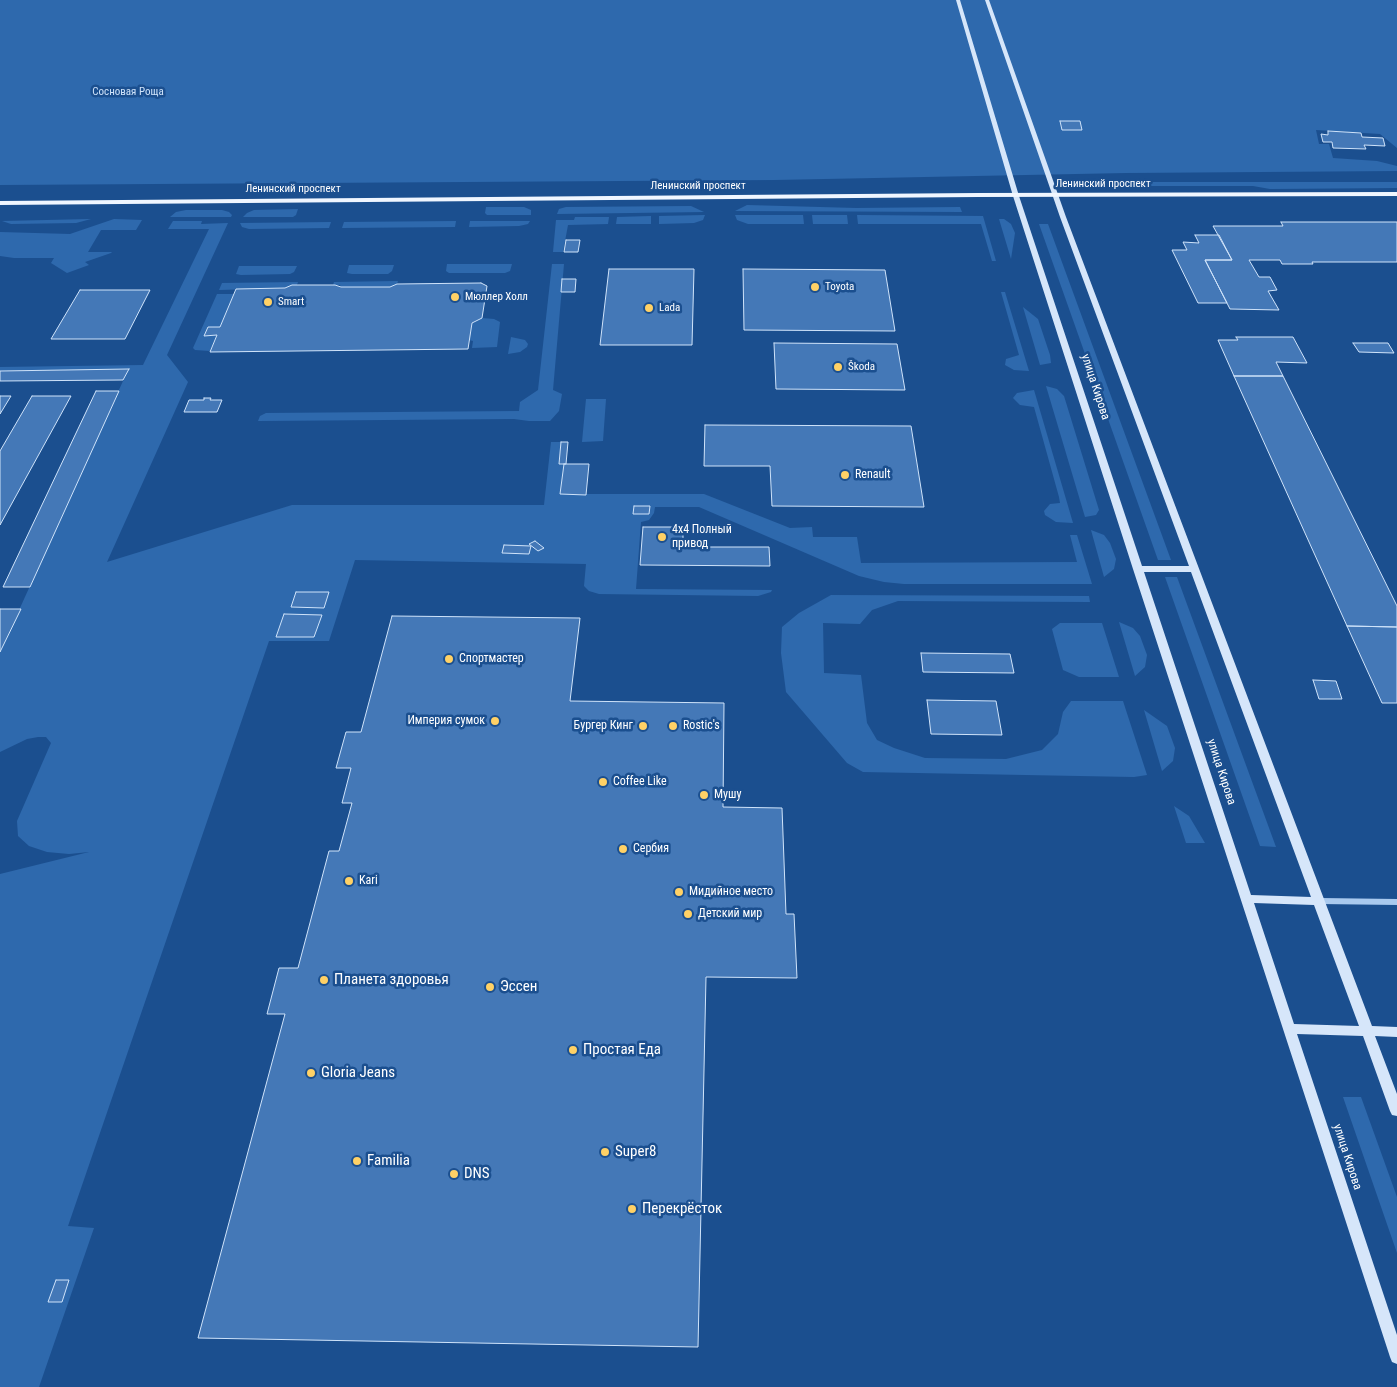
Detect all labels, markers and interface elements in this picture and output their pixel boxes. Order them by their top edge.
park label: Сосновая Роща [92,85,164,99]
street label: Ленинский проспект [1055,177,1151,191]
street label: Ленинский проспект [650,179,746,193]
street label: Ленинский проспект [245,182,341,196]
place label: Toyota [825,280,854,294]
marker: Toyota [809,281,821,293]
place label: Мюллер Холл [465,290,528,304]
marker: Мюллер Холл [449,291,461,303]
place label: Smart [278,295,304,309]
marker: Smart [262,296,274,308]
place label: Lada [659,301,680,315]
marker: Lada [643,302,655,314]
street label: улица Кирова [1078,352,1112,422]
place label: Škoda [848,360,875,374]
marker: Škoda [832,361,844,373]
place label: Renault [855,468,891,482]
marker: Renault [839,469,851,481]
place label: 4x4 Полный привод [672,523,732,551]
marker: 4x4 Полный привод [656,531,668,543]
place label: Спортмастер [459,652,524,666]
marker: Спортмастер [443,653,455,665]
place label: Империя сумок [407,714,485,728]
marker: Империя сумок [489,715,501,727]
place label: Бургер Кинг [574,719,633,733]
place label: Rostic's [683,719,720,733]
marker: Бургер Кинг [637,720,649,732]
marker: Rostic's [667,720,679,732]
street label: улица Кирова [1204,737,1238,807]
place label: Coffee Like [613,775,667,789]
marker: Coffee Like [597,776,609,788]
place label: Мушу [714,788,742,802]
marker: Мушу [698,789,710,801]
place label: Сербия [633,842,669,856]
marker: Сербия [617,843,629,855]
place label: Kari [359,874,378,888]
marker: Kari [343,875,355,887]
place label: Мидийное место [689,885,773,899]
marker: Мидийное место [673,886,685,898]
place label: Детский мир [698,907,762,921]
marker: Детский мир [682,908,694,920]
place label: Планета здоровья [334,971,449,989]
marker: Планета здоровья [318,974,330,986]
place label: Эссен [500,978,537,996]
marker: Эссен [484,981,496,993]
place label: Простая Еда [583,1041,661,1059]
marker: Простая Еда [567,1044,579,1056]
place label: Gloria Jeans [321,1064,395,1082]
marker: Gloria Jeans [305,1067,317,1079]
street label: улица Кирова [1330,1122,1364,1192]
place label: Super8 [615,1143,656,1161]
marker: Super8 [599,1146,611,1158]
place label: Familia [367,1152,410,1170]
marker: Familia [351,1155,363,1167]
place label: DNS [464,1165,490,1183]
marker: DNS [448,1168,460,1180]
place label: Перекрёсток [642,1200,722,1218]
marker: Перекрёсток [626,1203,638,1215]

